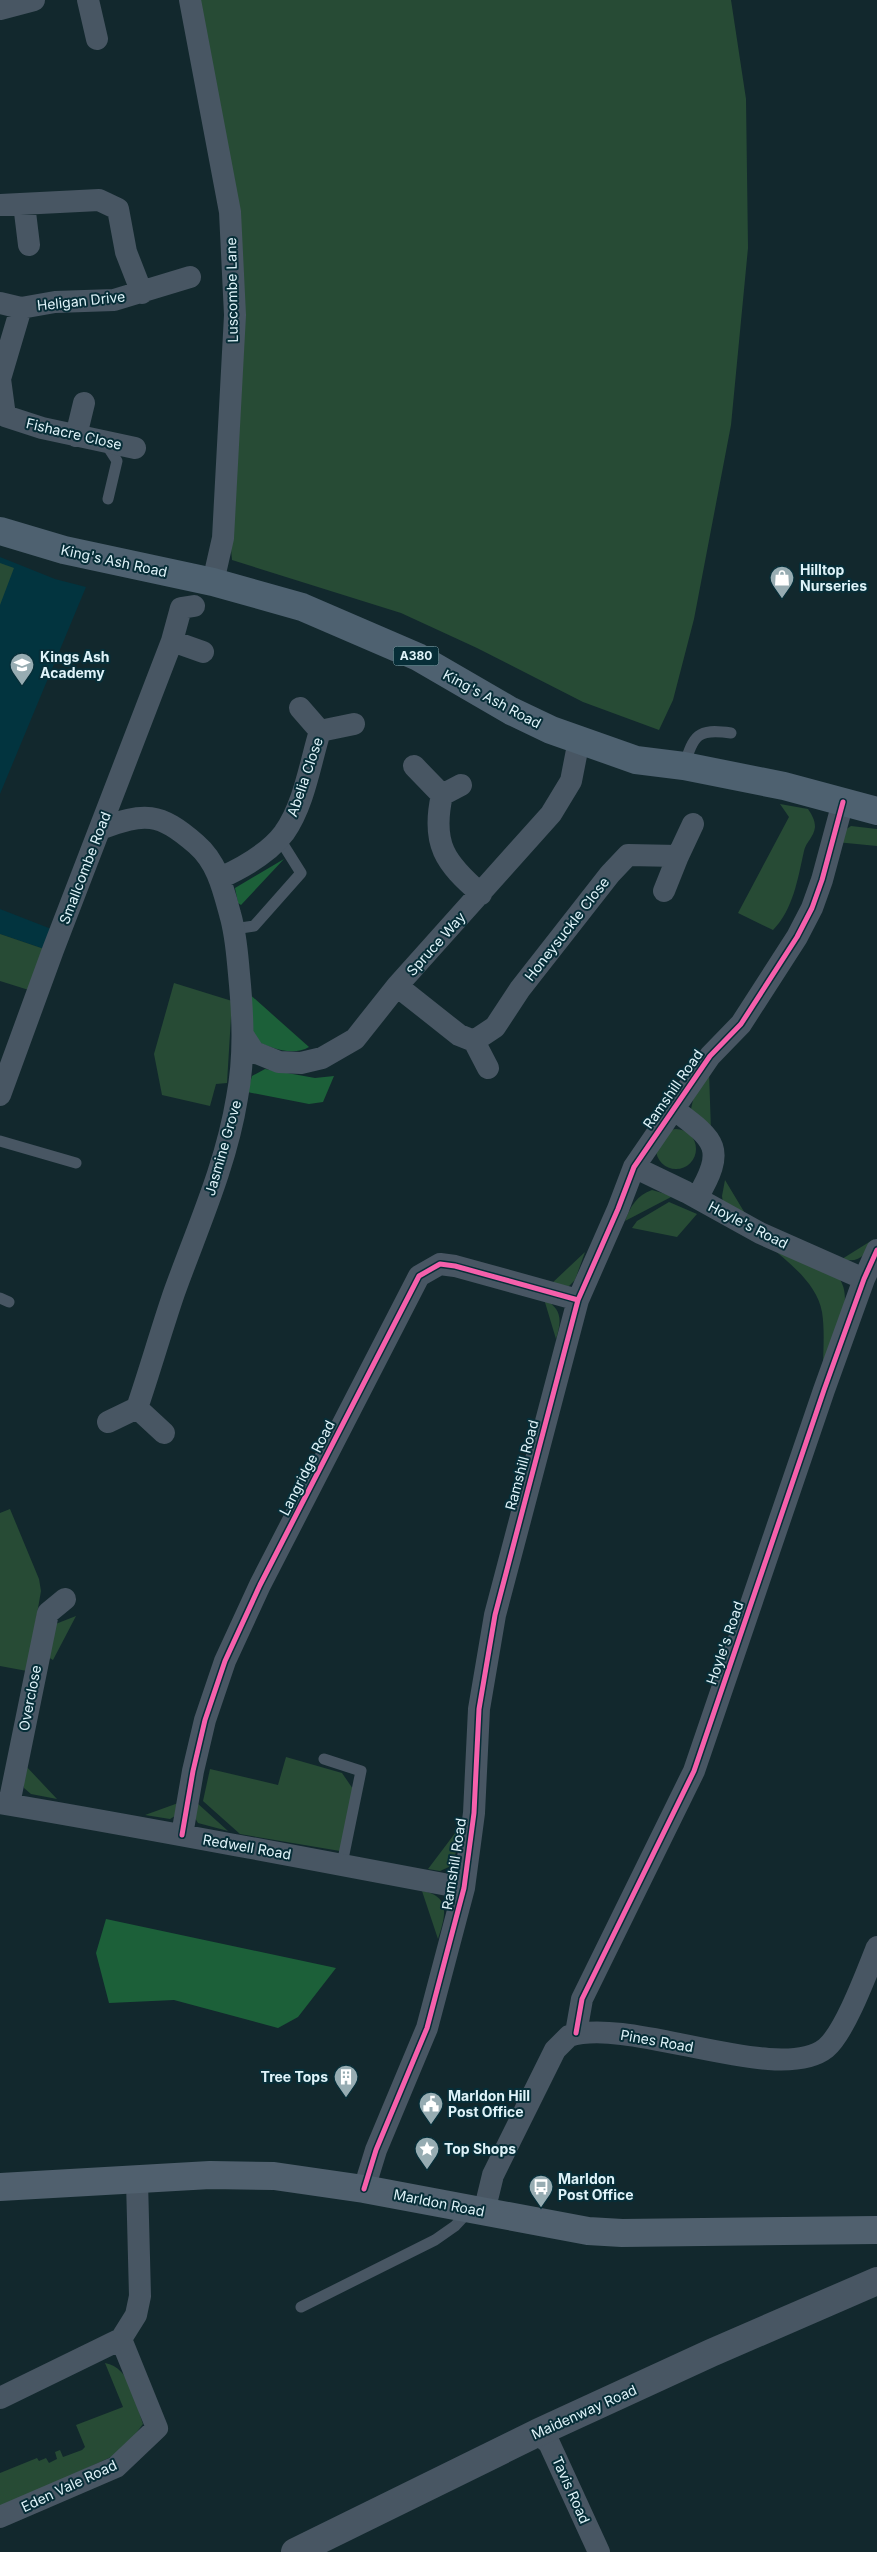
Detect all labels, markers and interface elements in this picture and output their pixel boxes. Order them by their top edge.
street label: Luscombe Lane [222,237,241,343]
street label: Heligan Drive [36,287,126,314]
street label: Fishacre Close [25,414,124,453]
street label: King's Ash Road [59,541,169,580]
place label: Hilltop Nurseries [800,561,867,594]
shop icon: Hilltop Nurseries [769,565,795,599]
road number: A380 [394,646,438,666]
place label: Kings Ash Academy [40,648,110,681]
school or university icon: Kings Ash Academy [9,652,35,686]
street label: King's Ash Road [440,666,544,732]
street label: Abelia Close [283,735,326,819]
street label: Smallcombe Road [55,809,114,926]
street label: Honeysuckle Close [521,873,612,984]
street label: Spruce Way [403,908,469,979]
street label: Ramshill Road [639,1046,706,1132]
street label: Jasmine Grove [201,1098,244,1198]
street label: Hoyle's Road [706,1197,791,1252]
street label: Langridge Road [275,1417,338,1518]
street label: Ramshill Road [501,1418,542,1512]
street label: Hoyle's Road [702,1599,747,1687]
street label: Overclose [15,1663,44,1732]
street label: Ramshill Road [438,1817,469,1911]
street label: Redwell Road [202,1830,293,1863]
street label: Pines Road [619,2026,695,2055]
building icon: Tree Tops [333,2064,359,2098]
place label: Tree Tops [261,2068,328,2085]
place label: Marldon Hill Post Office [448,2087,530,2120]
public building icon: Marldon Hill Post Office [418,2091,444,2125]
place icon: Top Shops [414,2136,440,2170]
place label: Top Shops [444,2140,516,2157]
place label: Marldon Post Office [558,2170,634,2203]
bus stop icon: Marldon Post Office [528,2174,554,2208]
street label: Marldon Road [392,2185,486,2220]
street label: Maidenway Road [528,2381,639,2442]
street label: Tavis Road [549,2453,594,2526]
street label: Eden Vale Road [18,2456,119,2515]

